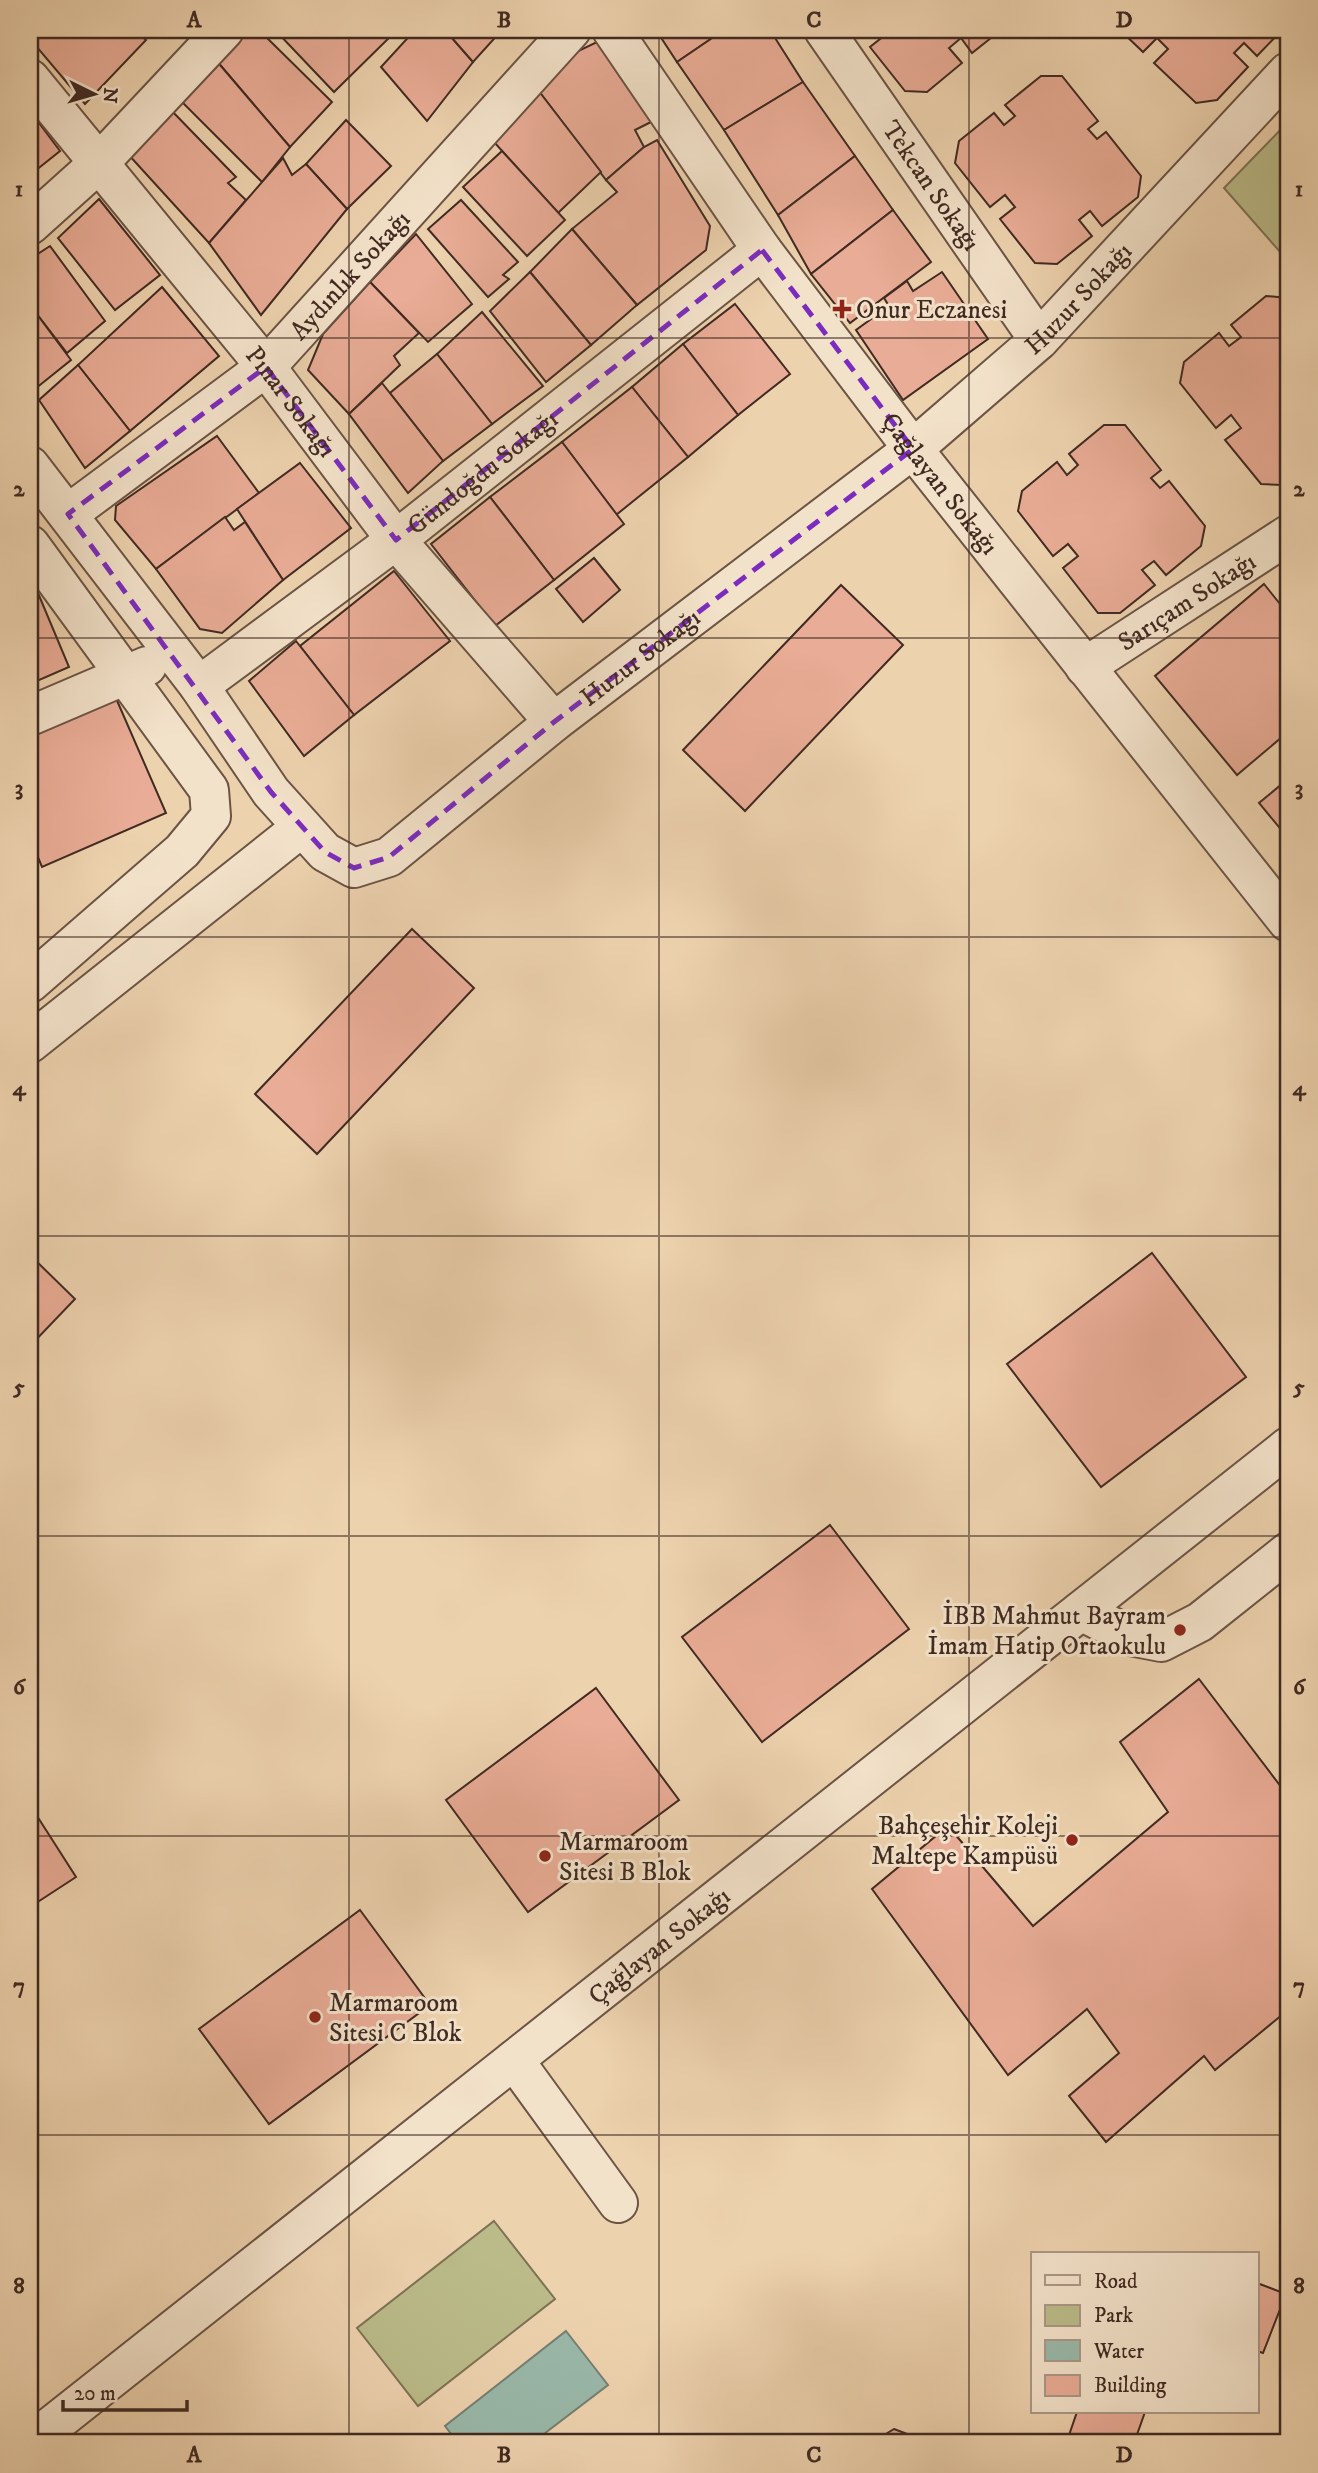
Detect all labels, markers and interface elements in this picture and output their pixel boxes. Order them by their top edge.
text: A [186,6,203,35]
text: B [497,6,511,35]
text: C [806,6,822,35]
text: D [1115,6,1133,35]
north arrow [60,60,130,130]
text: N [97,87,122,105]
street label: Tekcan Sokağı [874,115,987,258]
text: 1 [15,175,23,204]
text: 1 [1295,175,1303,204]
street label: Aydınlık Sokağı [283,204,418,348]
street label: Huzur Sokağı [1018,236,1140,363]
place label: Onur Eczanesi [856,294,1007,327]
marker: Onur Eczanesi [834,301,850,317]
street label: Pınar Sokağı [238,340,343,464]
street label: Gündoğdu Sokağı [401,403,565,543]
street label: Çağlayan Sokağı [873,406,1005,562]
text: 2 [13,475,25,504]
text: 2 [1293,475,1305,504]
street label: Sarıçam Sokağı [1112,545,1262,659]
street label: Huzur Sokağı [574,602,707,714]
text: 3 [15,774,23,803]
text: 3 [1295,774,1303,803]
text: 4 [12,1074,27,1103]
text: 4 [1292,1074,1307,1103]
text: 5 [12,1373,25,1402]
text: 5 [1292,1373,1305,1402]
place label: İBB Mahmut Bayram İmam Hatip Ortaokulu [927,1599,1166,1663]
marker: İBB Mahmut Bayram İmam Hatip Ortaokulu [1172,1622,1188,1638]
text: 6 [13,1673,27,1702]
text: 6 [1293,1673,1307,1702]
place label: Bahçeşehir Koleji Maltepe Kampüsü [871,1810,1058,1873]
place label: Marmaroom Sitesi B Blok [559,1826,691,1889]
marker: Bahçeşehir Koleji Maltepe Kampüsü [1064,1832,1080,1848]
marker: Marmaroom Sitesi B Blok [537,1848,553,1864]
street label: Çağlayan Sokağı [582,1880,737,2013]
text: 7 [13,1972,25,2001]
text: 7 [1293,1972,1305,2001]
place label: Marmaroom Sitesi C Blok [329,1987,462,2050]
marker: Marmaroom Sitesi C Blok [307,2009,323,2025]
legend [1031,2252,1258,2414]
text: Road [1094,2269,1138,2295]
text: 8 [13,2272,25,2301]
text: 8 [1293,2272,1305,2301]
text: Park [1094,2303,1134,2329]
text: Water [1093,2339,1144,2365]
scale bar [63,2368,187,2412]
text: Building [1094,2373,1167,2399]
text: 20 m [74,2381,116,2407]
text: A [186,2441,203,2470]
text: B [497,2441,511,2470]
text: C [806,2441,822,2470]
text: D [1115,2441,1133,2470]

